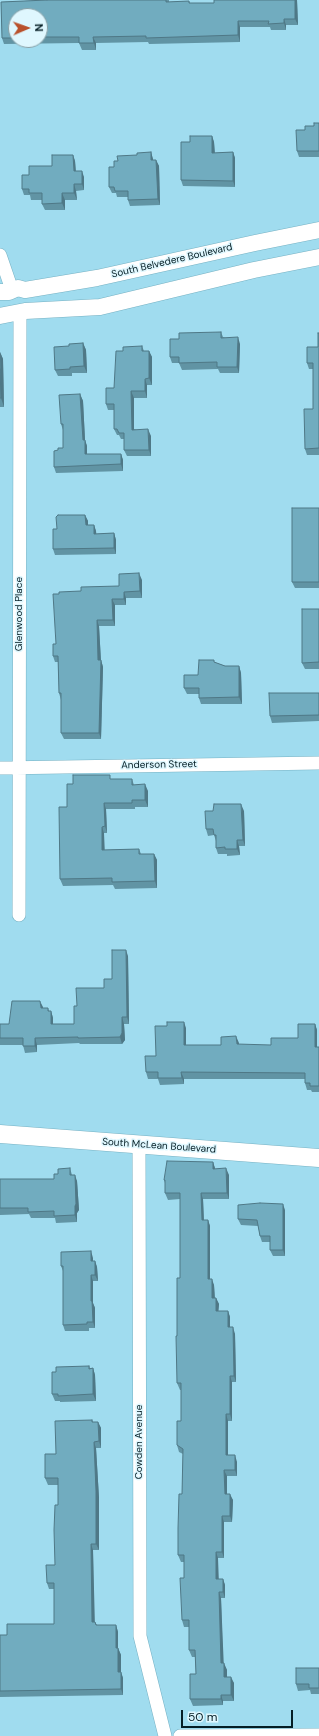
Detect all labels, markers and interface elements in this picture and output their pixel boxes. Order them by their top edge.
north arrow [8,8,48,48]
text: N [32,23,46,32]
street label: South Belvedere Boulevard [110,241,234,281]
street label: Glenwood Place [13,577,25,651]
street label: Anderson Street [121,758,197,772]
street label: South McLean Boulevard [102,1136,216,1156]
street label: Cowden Avenue [133,1405,145,1479]
scale bar [183,1702,295,1728]
text: 50 m [188,1709,217,1725]

